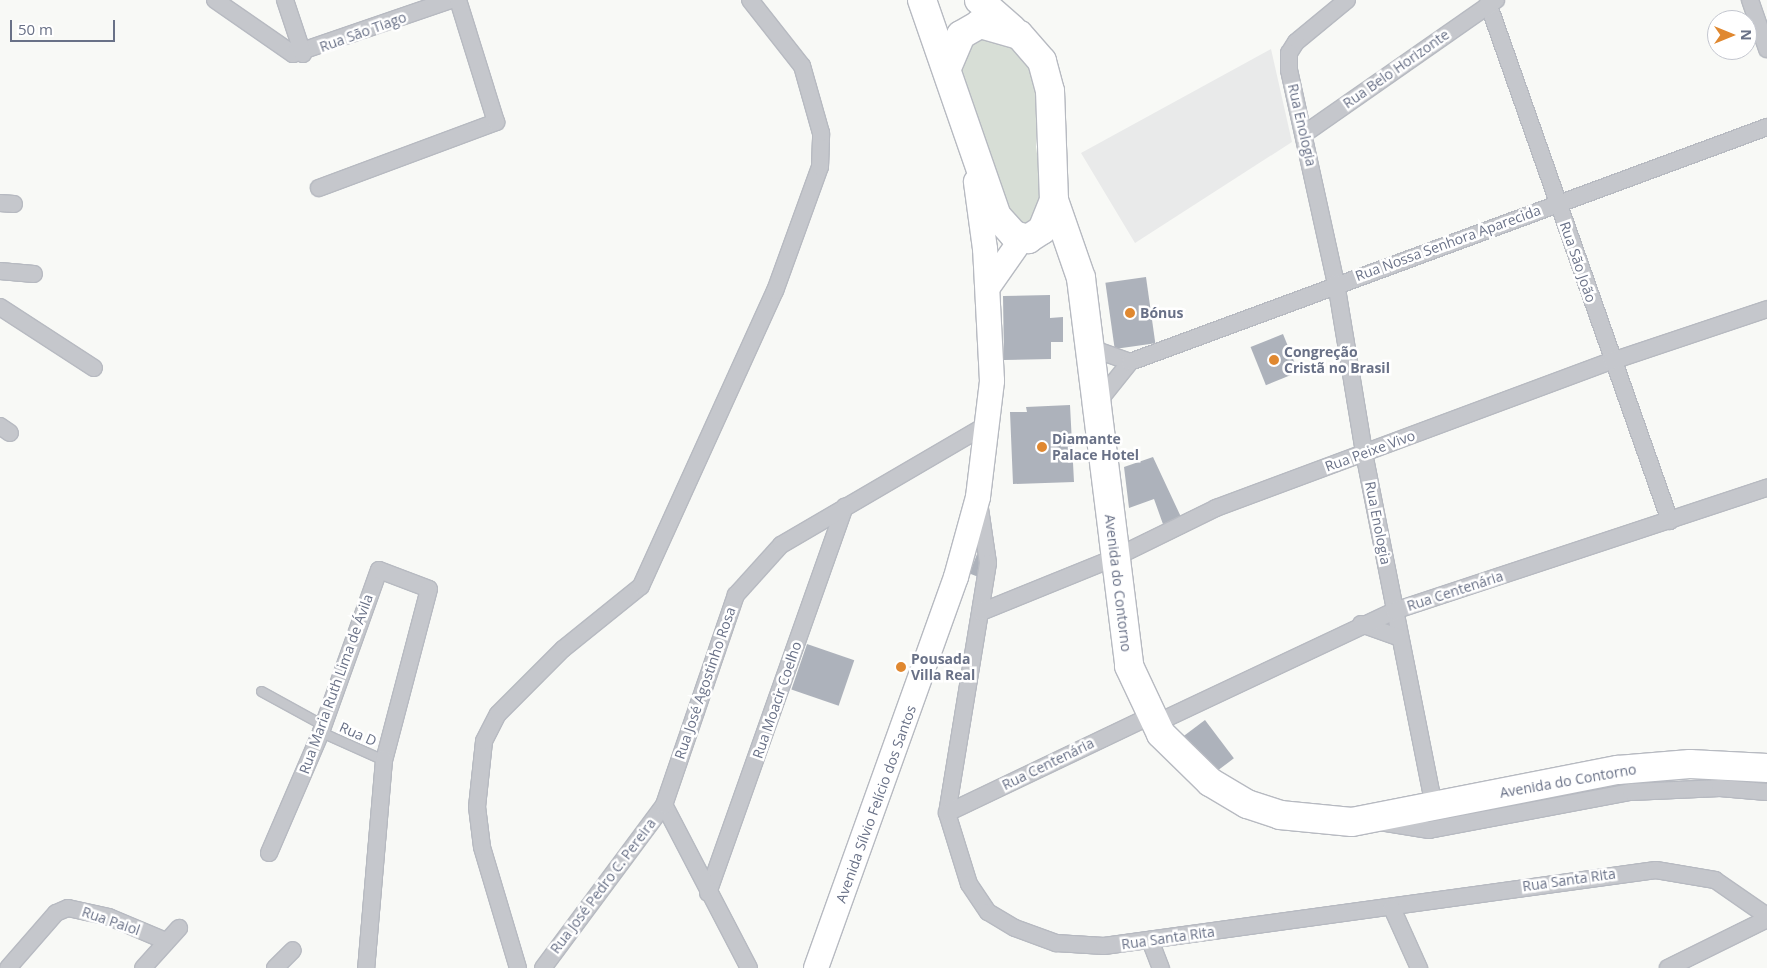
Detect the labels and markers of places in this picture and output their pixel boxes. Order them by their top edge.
place label: Bónus [1140,305,1183,321]
marker: Bónus [1124,307,1136,319]
place label: Congreção Cristã no Brasil [1284,344,1390,377]
marker: Congreção Cristã no Brasil [1268,354,1280,366]
place label: Diamante Palace Hotel [1052,431,1139,464]
marker: Diamante Palace Hotel [1036,441,1048,453]
place label: Pousada Villa Real [911,651,975,684]
marker: Pousada Villa Real [895,661,907,673]

